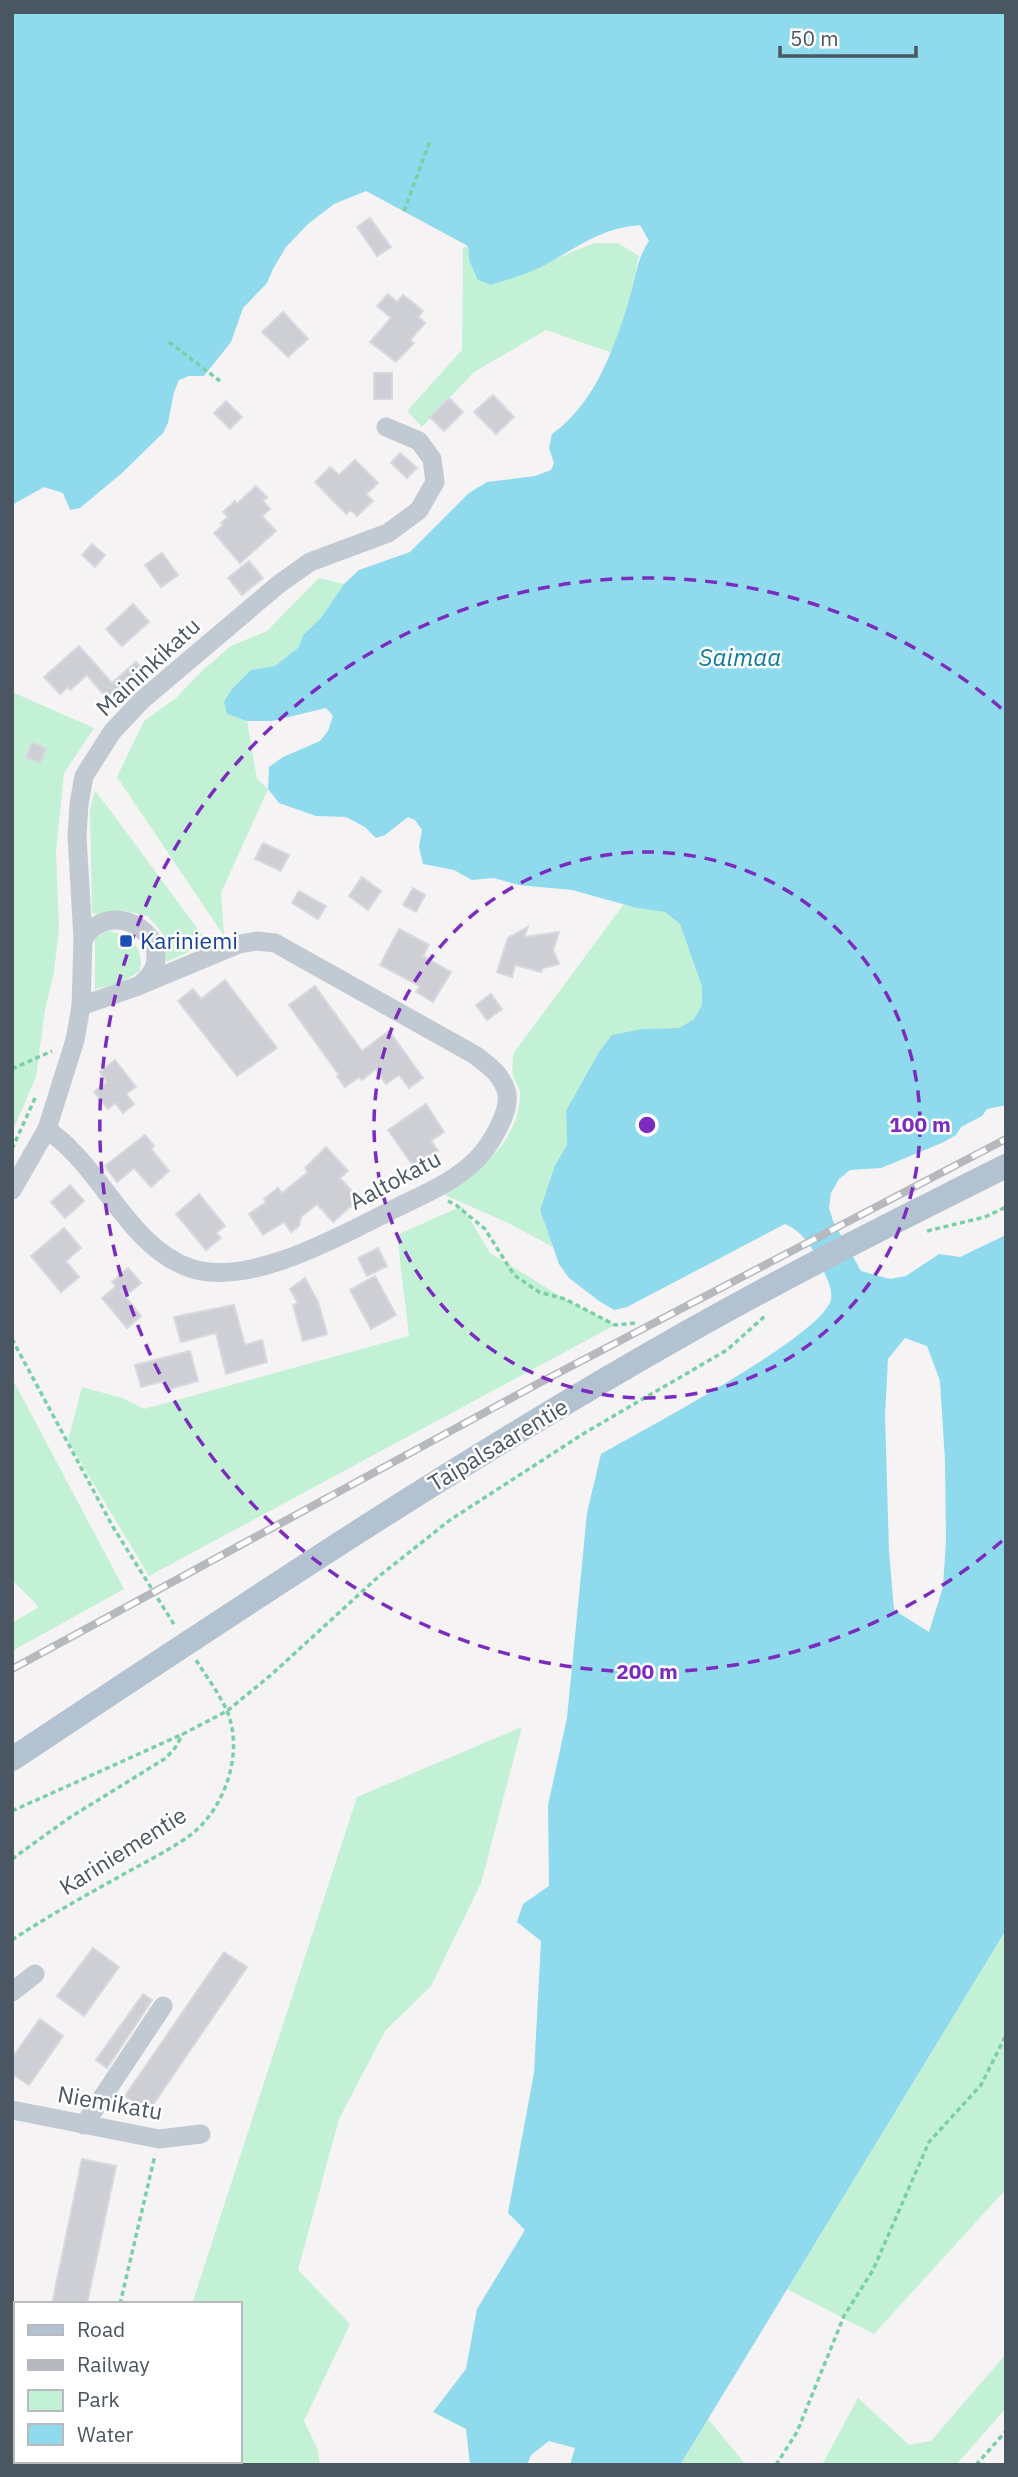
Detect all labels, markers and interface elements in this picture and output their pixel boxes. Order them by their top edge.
scale bar [780,14,916,58]
text: 50 m [790,24,839,52]
street label: Maininkikatu [89,610,206,722]
water label: Saimaa [699,641,781,673]
place label: Kariniemi [140,925,238,955]
marker: Kariniemi [118,933,134,949]
text: 100 m [889,1110,951,1138]
centre of rings [635,1113,659,1137]
street label: Aaltokatu [344,1143,446,1216]
street label: Taipalsaarentie [422,1391,573,1498]
text: 200 m [616,1657,678,1685]
street label: Kariniementie [53,1799,192,1901]
street label: Niemikatu [55,2078,165,2126]
legend [14,2302,242,2463]
text: Road [77,2315,125,2343]
text: Railway [77,2350,150,2378]
text: Park [77,2385,120,2413]
text: Water [77,2420,134,2448]

